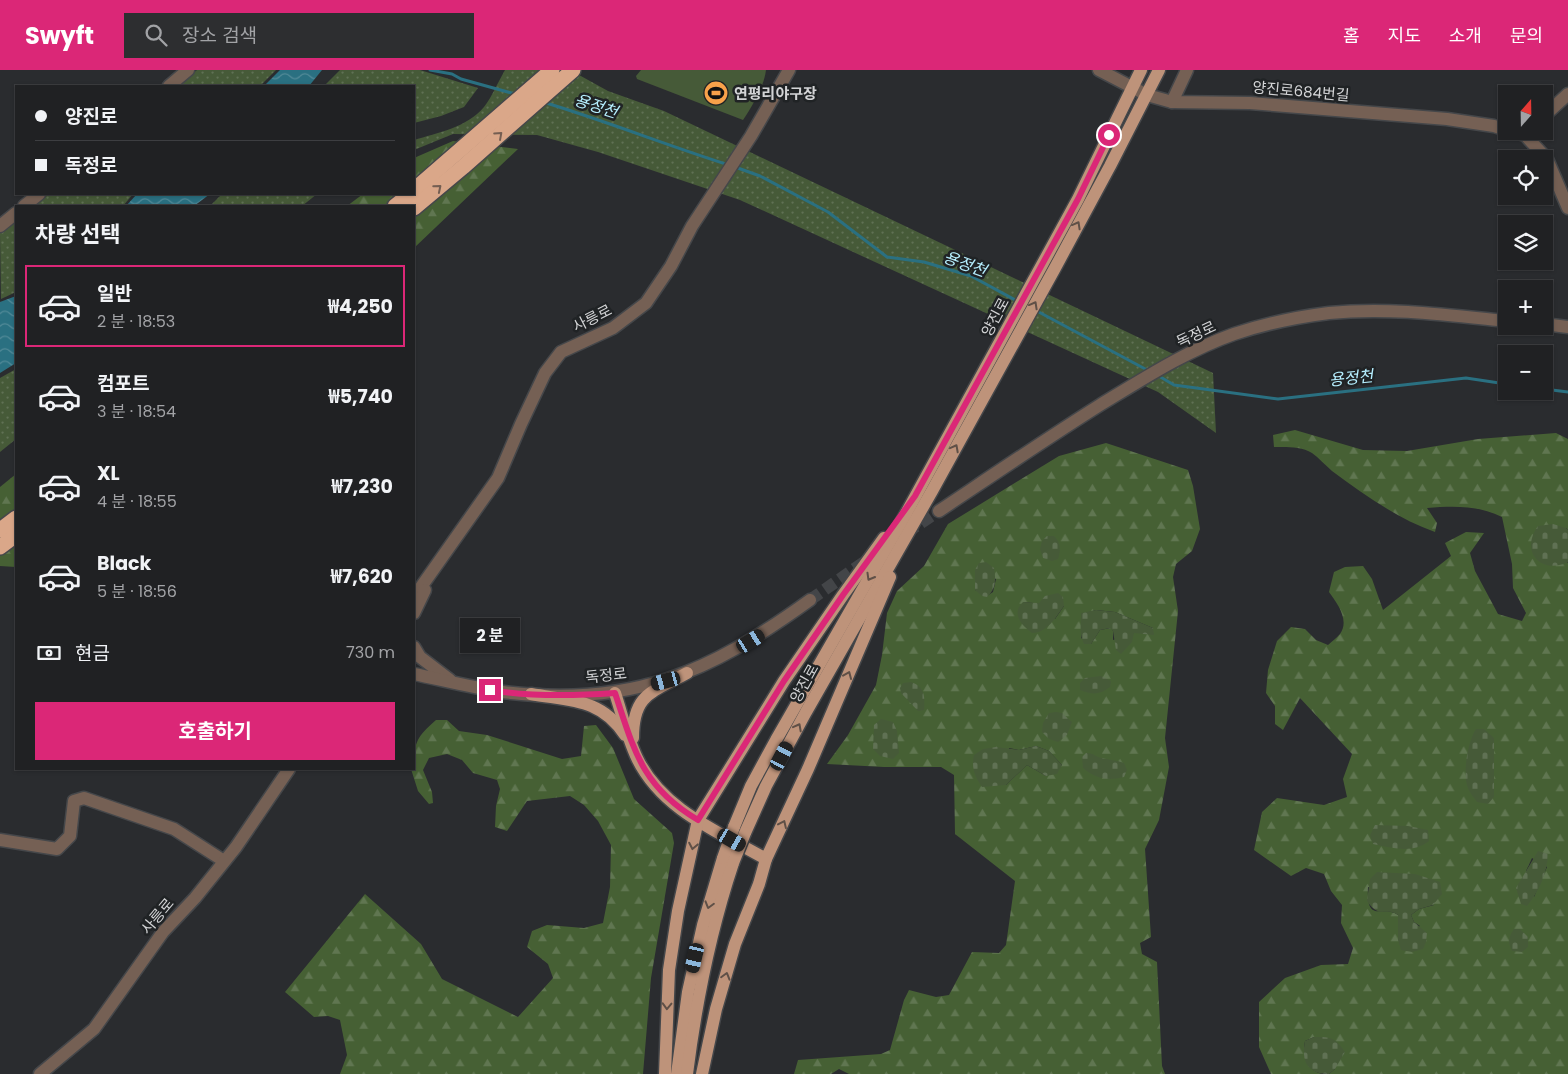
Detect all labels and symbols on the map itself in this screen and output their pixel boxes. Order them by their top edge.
street label: 양진로684번길 [1252,76,1350,106]
sports icon: 연평리야구장 [703,80,729,106]
place label: 연평리야구장 [734,83,817,104]
north arrow [1498,85,1552,140]
water label: 용정천 [571,88,623,124]
route start [1098,124,1120,146]
one-way arrow [494,132,503,141]
one-way arrow [433,184,442,193]
one-way arrow [1071,221,1081,230]
water label: 용정천 [940,246,992,283]
street label: 양진로 [976,294,1014,340]
street label: 사릉로 [569,299,615,337]
one-way arrow [1028,301,1038,310]
street label: 독정로 [1173,316,1219,352]
water label: 용정천 [1328,364,1376,392]
one-way arrow [949,444,959,453]
one-way arrow [866,571,876,580]
callout: 2 분 [460,618,520,652]
car [734,627,767,655]
street label: 양진로 [785,660,823,706]
street label: 독정로 [584,662,628,688]
car [649,670,682,692]
one-way arrow [842,671,853,680]
route end [479,679,501,701]
one-way arrow [792,723,802,732]
car [768,739,795,773]
one-way arrow [776,820,787,829]
car [715,826,748,854]
one-way arrow [688,841,698,850]
street label: 사릉로 [136,893,178,939]
one-way arrow [704,900,714,908]
car [684,942,705,974]
one-way arrow [720,972,730,980]
one-way arrow [662,1002,673,1010]

